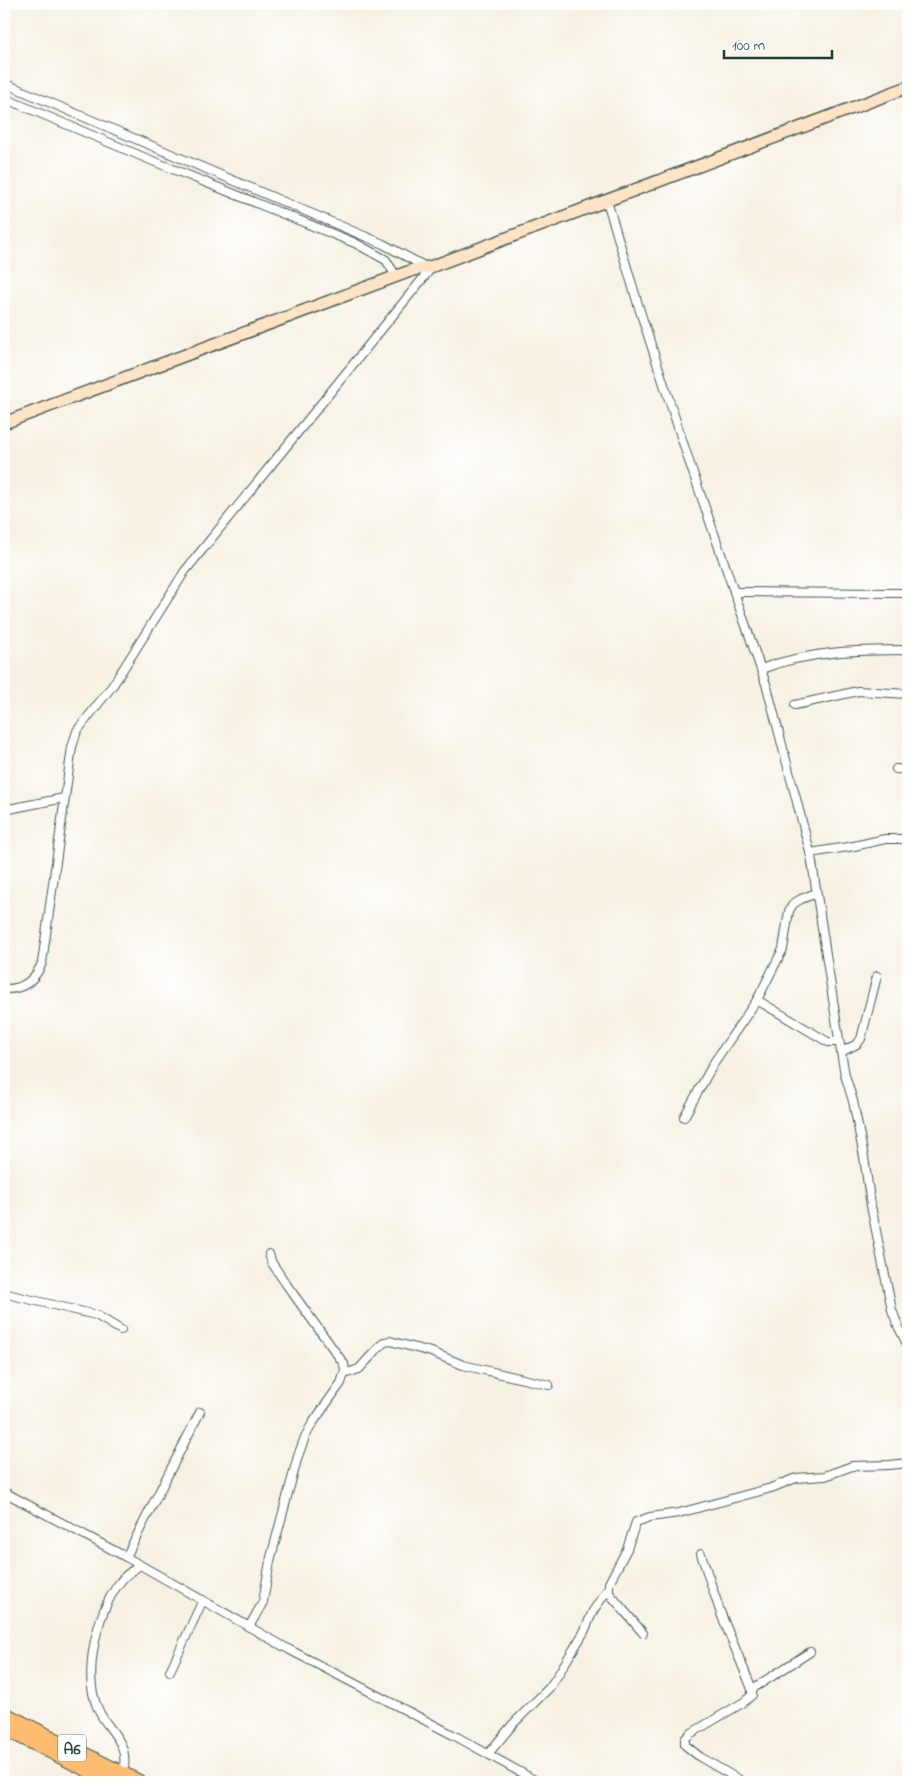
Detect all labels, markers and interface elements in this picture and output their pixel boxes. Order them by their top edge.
scale bar [724,28,832,60]
text: 100 m [732,35,765,57]
road number: A6 [58,1735,86,1762]

